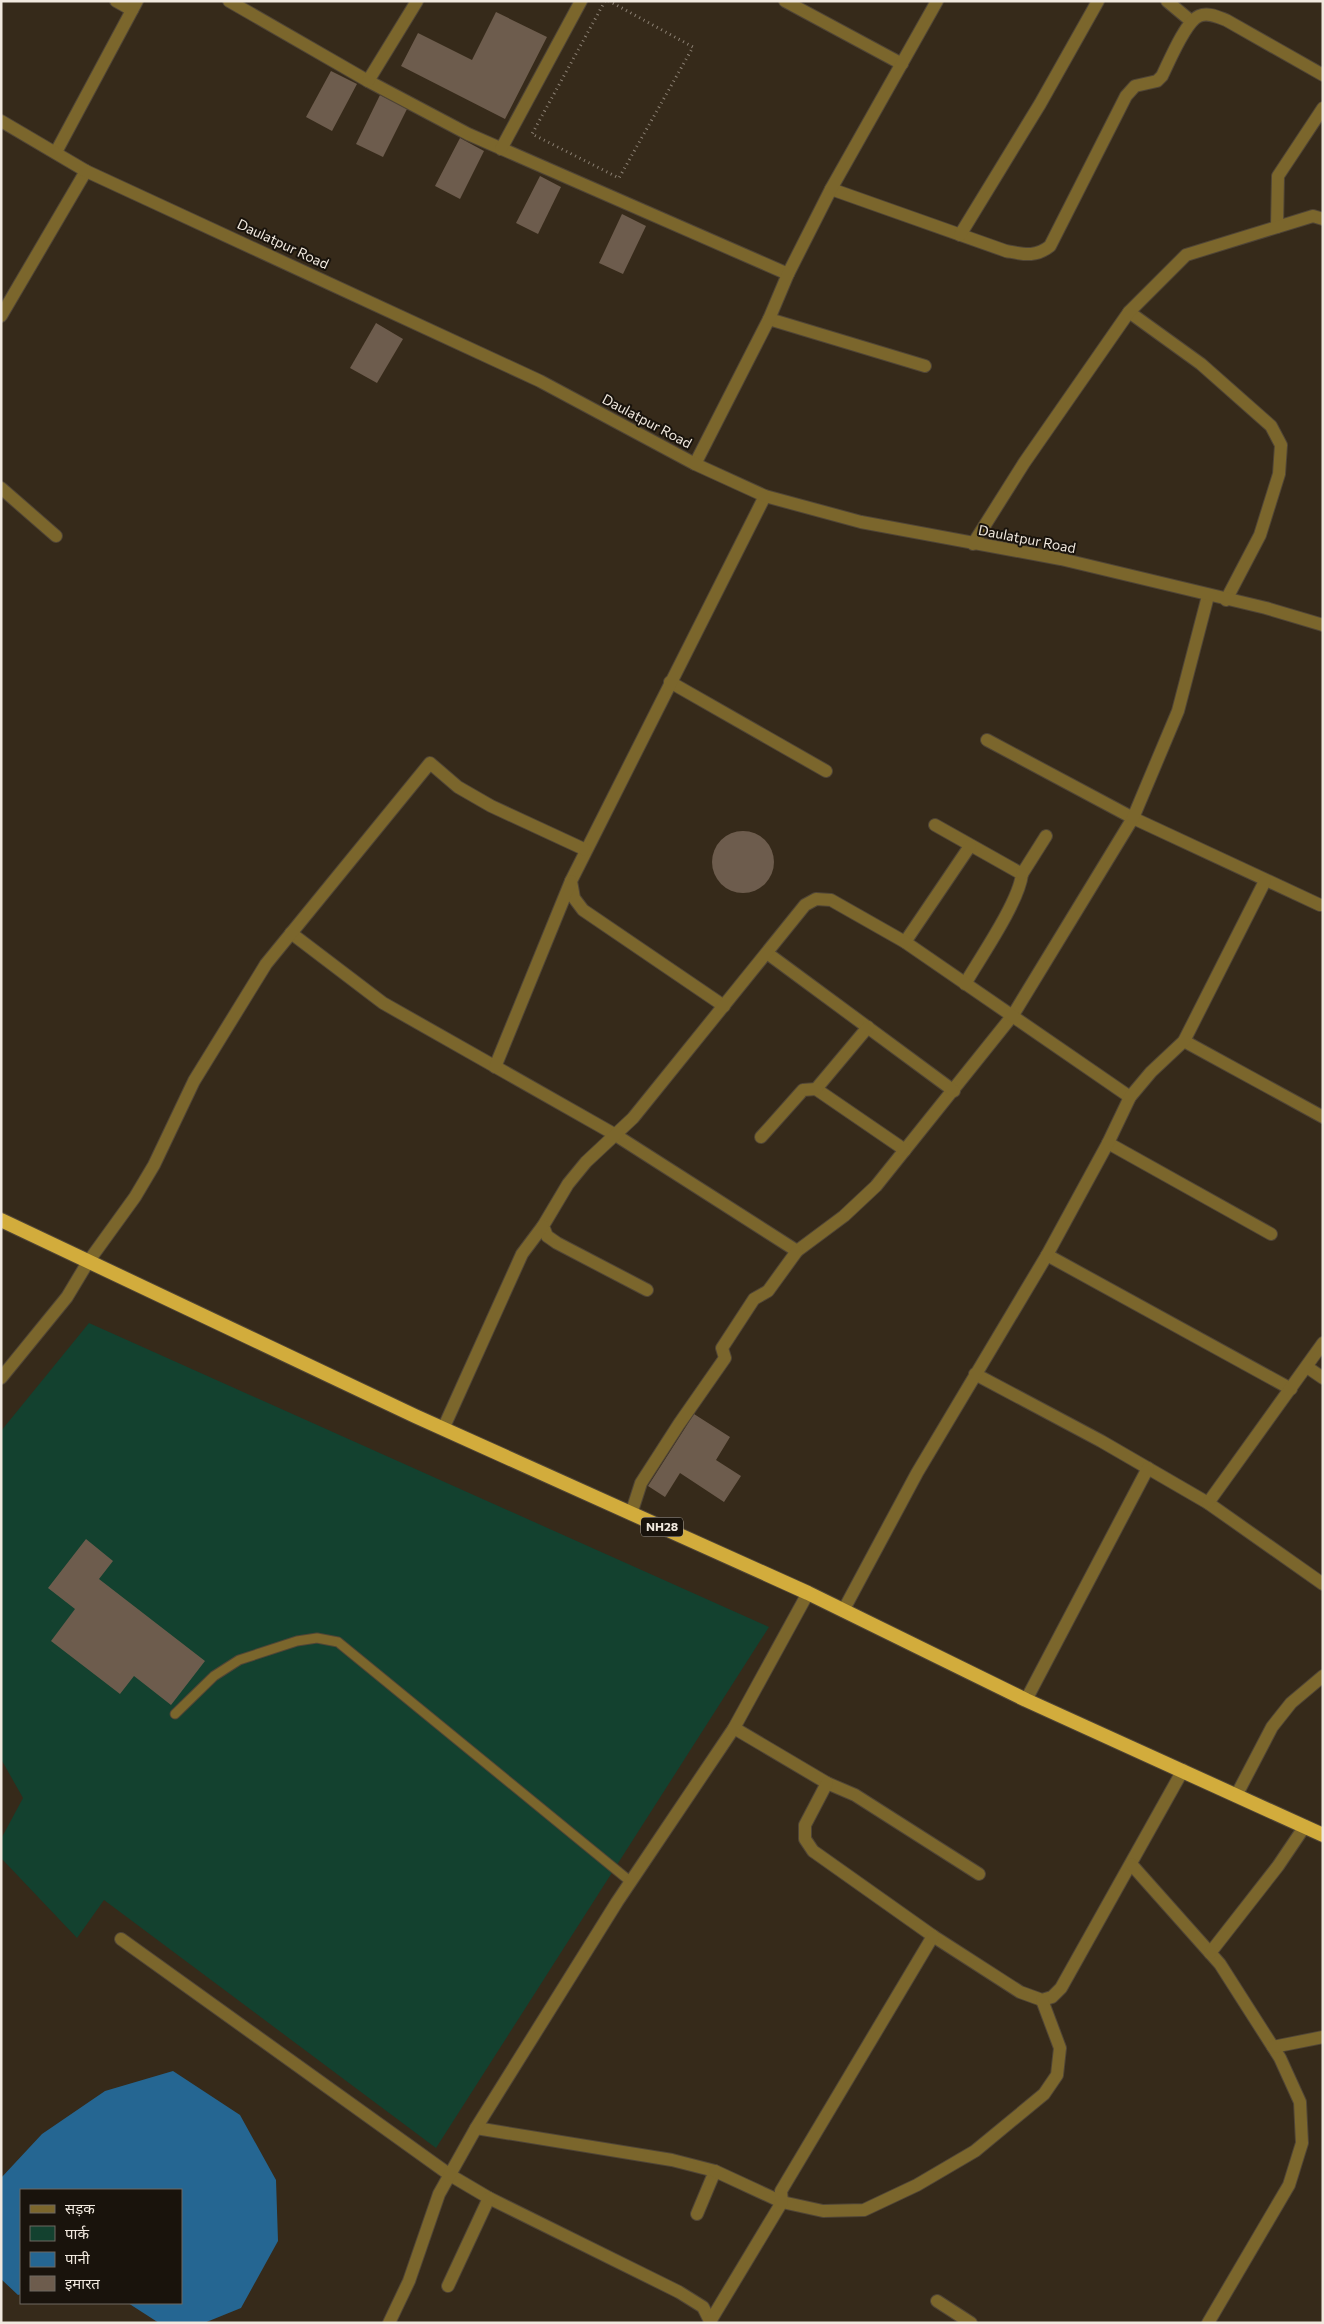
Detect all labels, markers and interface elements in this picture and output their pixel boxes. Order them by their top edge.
street label: Daulatpur Road [235,215,332,272]
street label: Daulatpur Road [599,390,695,451]
street label: Daulatpur Road [977,521,1077,556]
road number: NH28 [641,1518,683,1536]
legend [20,2189,182,2304]
text: सड़क [65,2199,95,2217]
text: पार्क [65,2224,89,2242]
text: पानी [65,2249,91,2267]
text: इमारत [65,2274,100,2292]

